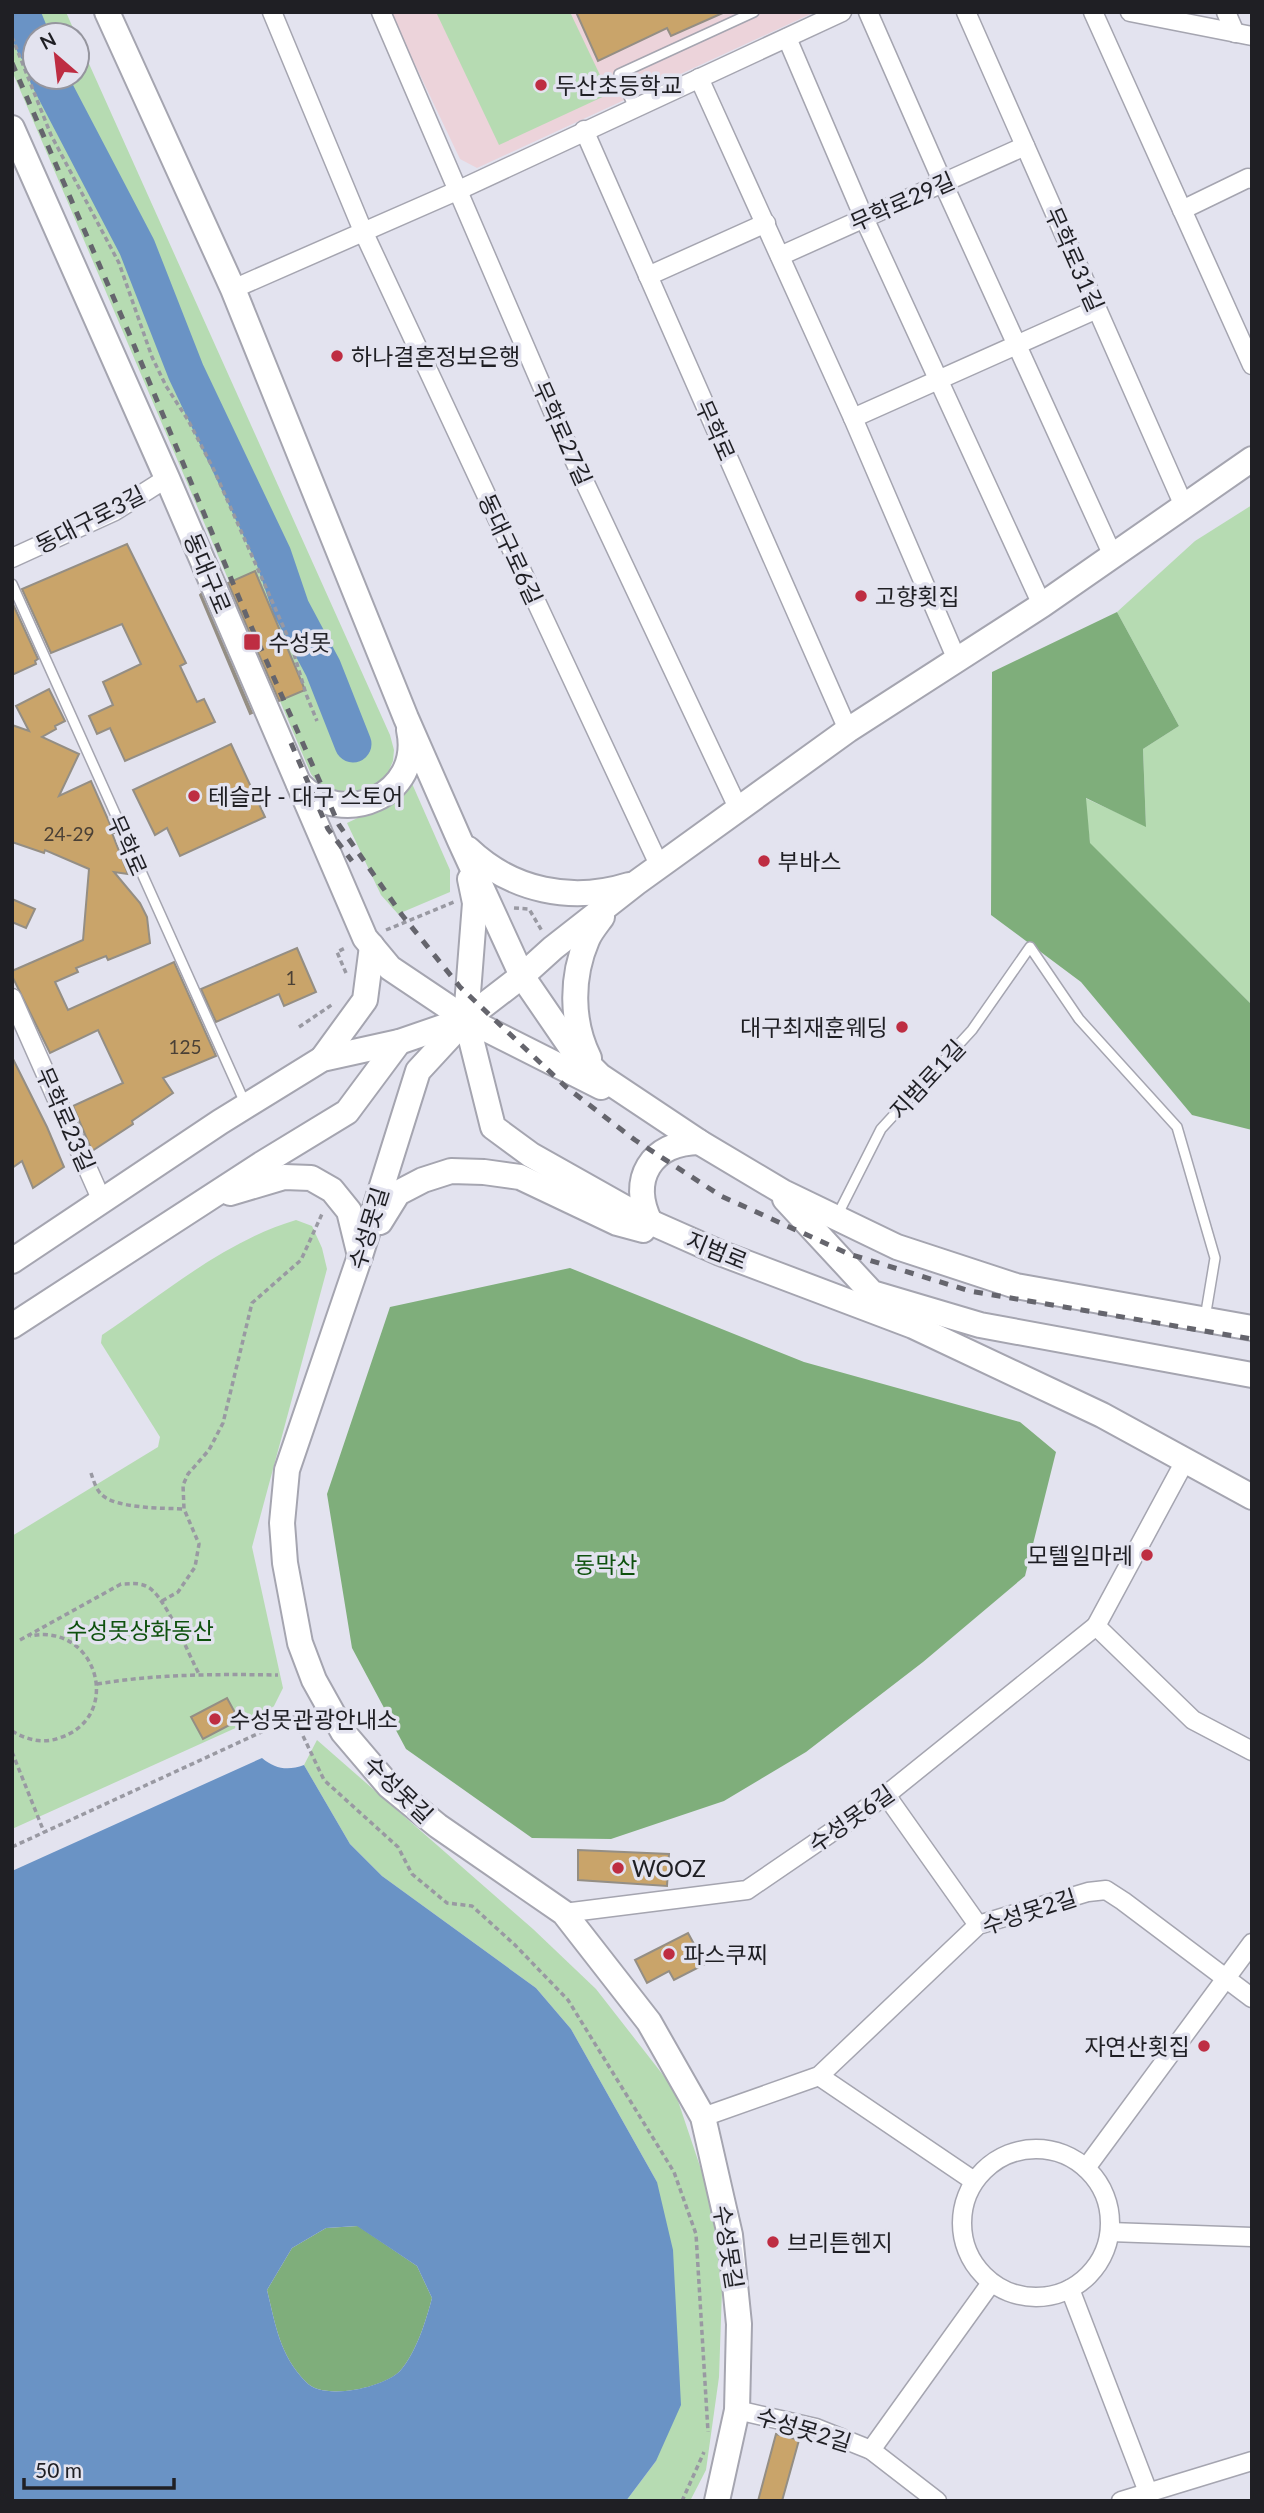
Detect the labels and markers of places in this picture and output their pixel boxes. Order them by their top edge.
place label: 두산초등학교 [555,71,682,99]
marker: 두산초등학교 [533,77,549,93]
place label: 하나결혼정보은행 [351,342,520,370]
marker: 하나결혼정보은행 [329,348,345,364]
place label: 고향횟집 [875,582,960,610]
marker: 고향횟집 [853,588,869,604]
place label: 수성못 [268,628,331,656]
marker: 수성못 [242,632,262,652]
place label: 테슬라 - 대구 스토어 [208,782,404,810]
marker: 테슬라 - 대구 스토어 [186,788,202,804]
place label: 부바스 [778,847,841,875]
marker: 부바스 [756,853,772,869]
place label: 대구최재훈웨딩 [740,1013,888,1041]
marker: 대구최재훈웨딩 [894,1019,910,1035]
place label: 모텔일마레 [1027,1541,1133,1569]
marker: 모텔일마레 [1139,1547,1155,1563]
place label: 수성못관광안내소 [229,1705,398,1733]
marker: 수성못관광안내소 [207,1711,223,1727]
place label: WOOZ [632,1854,706,1882]
marker: WOOZ [610,1860,626,1876]
place label: 파스쿠찌 [683,1940,768,1968]
marker: 파스쿠찌 [661,1946,677,1962]
place label: 자연산횟집 [1084,2032,1190,2060]
marker: 자연산횟집 [1196,2038,1212,2054]
place label: 브리튼헨지 [787,2228,893,2256]
marker: 브리튼헨지 [765,2234,781,2250]

